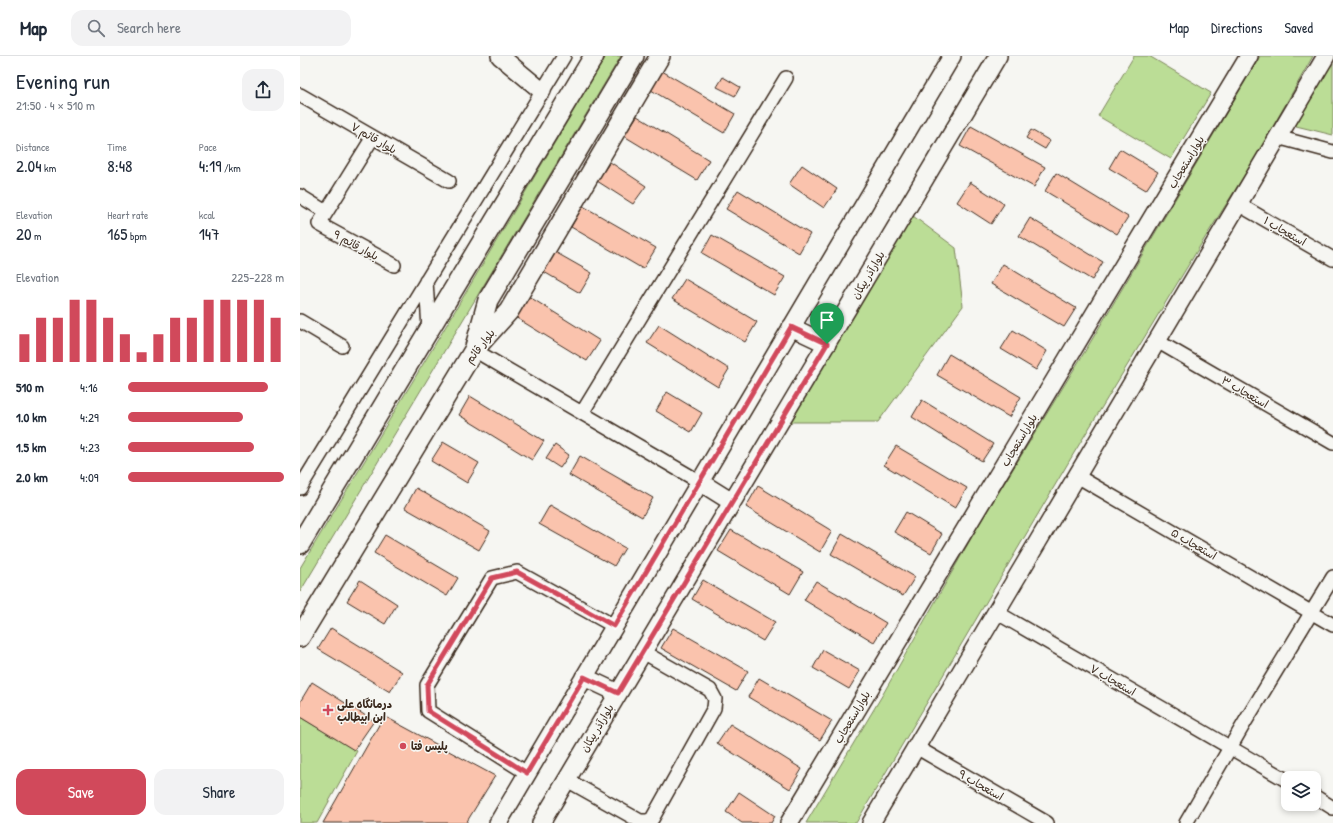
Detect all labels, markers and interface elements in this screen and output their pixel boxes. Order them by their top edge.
search box [71,10,351,46]
text: Map [20,15,47,41]
icon: search [85,17,107,39]
text: Search here [117,17,181,38]
text: Map [1169,18,1189,37]
text: Directions [1211,18,1262,37]
text: Saved [1284,18,1313,37]
text: Evening run [16,66,110,96]
button: share [242,69,284,111]
text: 21:50 · 4 × 510 m [16,96,95,114]
street label: بلوار قائم ۷ [348,119,399,158]
street label: بلواراستعجاب [1165,133,1208,192]
text: Distance [16,140,50,154]
text: Time [107,140,127,154]
text: Pace [199,140,217,154]
text: 2.04 [16,154,42,177]
text: 8:48 [107,154,132,177]
text: 4:19 [199,154,221,177]
text: km [42,161,56,175]
text: /km [221,161,241,175]
text: Elevation [16,208,53,222]
text: Heart rate [107,208,148,222]
text: kcal [199,208,215,222]
street label: استعجاب ۱ [1261,213,1309,250]
text: 20 [16,222,32,245]
text: 165 [107,222,127,245]
text: 147 [199,222,220,245]
street label: بلوار قائم ۹ [330,227,381,265]
text: m [32,229,42,243]
text: bpm [127,229,147,243]
street label: بلوارآذر پیکان [848,248,889,302]
text: Elevation [16,268,59,286]
text: 225–228 m [231,268,284,286]
pin [810,303,844,344]
icon: arrive [816,309,838,331]
street label: بلوار قائم [462,326,499,367]
street label: استعجاب ۳ [1219,373,1271,412]
text: 510 m [16,378,44,396]
text: 4:16 [80,378,98,396]
text: 1.0 km [16,408,47,426]
text: 4:29 [80,408,99,426]
street label: بلواراستعجاب [998,411,1041,470]
text: 1.5 km [16,438,46,456]
text: 4:23 [80,438,100,456]
text: 2.0 km [16,468,48,486]
text: 4:09 [80,468,99,486]
street label: استعجاب ۵ [1168,525,1219,564]
street label: استعجاب ۷ [1087,661,1138,700]
street label: بلواراستعجاب [831,688,874,747]
place label: درمانگاه علی ابن ابیطالب [337,697,392,724]
street label: بلوارآذر پیکان [577,701,618,755]
marker: درمانگاه علی ابن ابیطالب [322,704,334,716]
place label: پلیس فتا [411,739,448,754]
marker: پلیس فتا [398,741,408,751]
street label: استعجاب ۹ [955,766,1006,804]
button: Save [16,769,146,815]
button: Share [154,769,284,815]
map controls [1281,771,1321,811]
button: layers [1281,771,1321,811]

